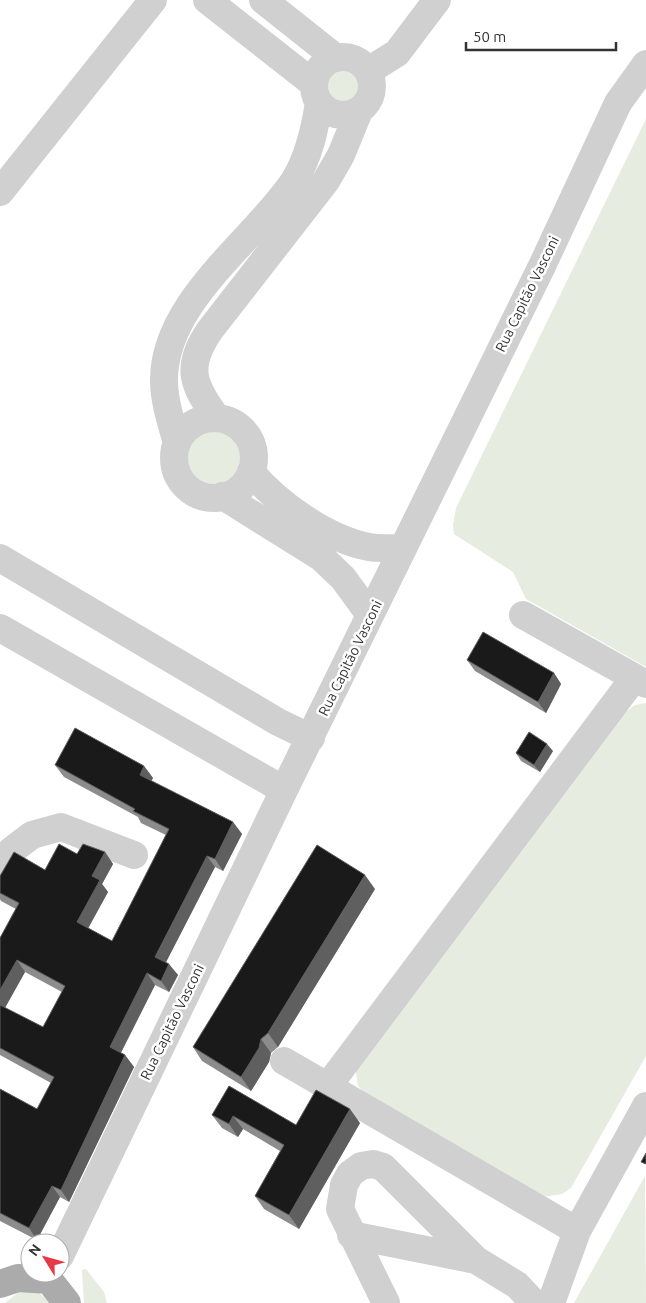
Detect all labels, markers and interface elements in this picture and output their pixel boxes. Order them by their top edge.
scale bar [466,20,616,52]
text: 50 m [473,28,506,45]
street label: Rua Capitão Vasconi [492,234,562,354]
street label: Rua Capitão Vasconi [315,598,385,718]
street label: Rua Capitão Vasconi [137,962,207,1082]
north arrow [20,1233,70,1283]
text: N [25,1241,44,1259]

